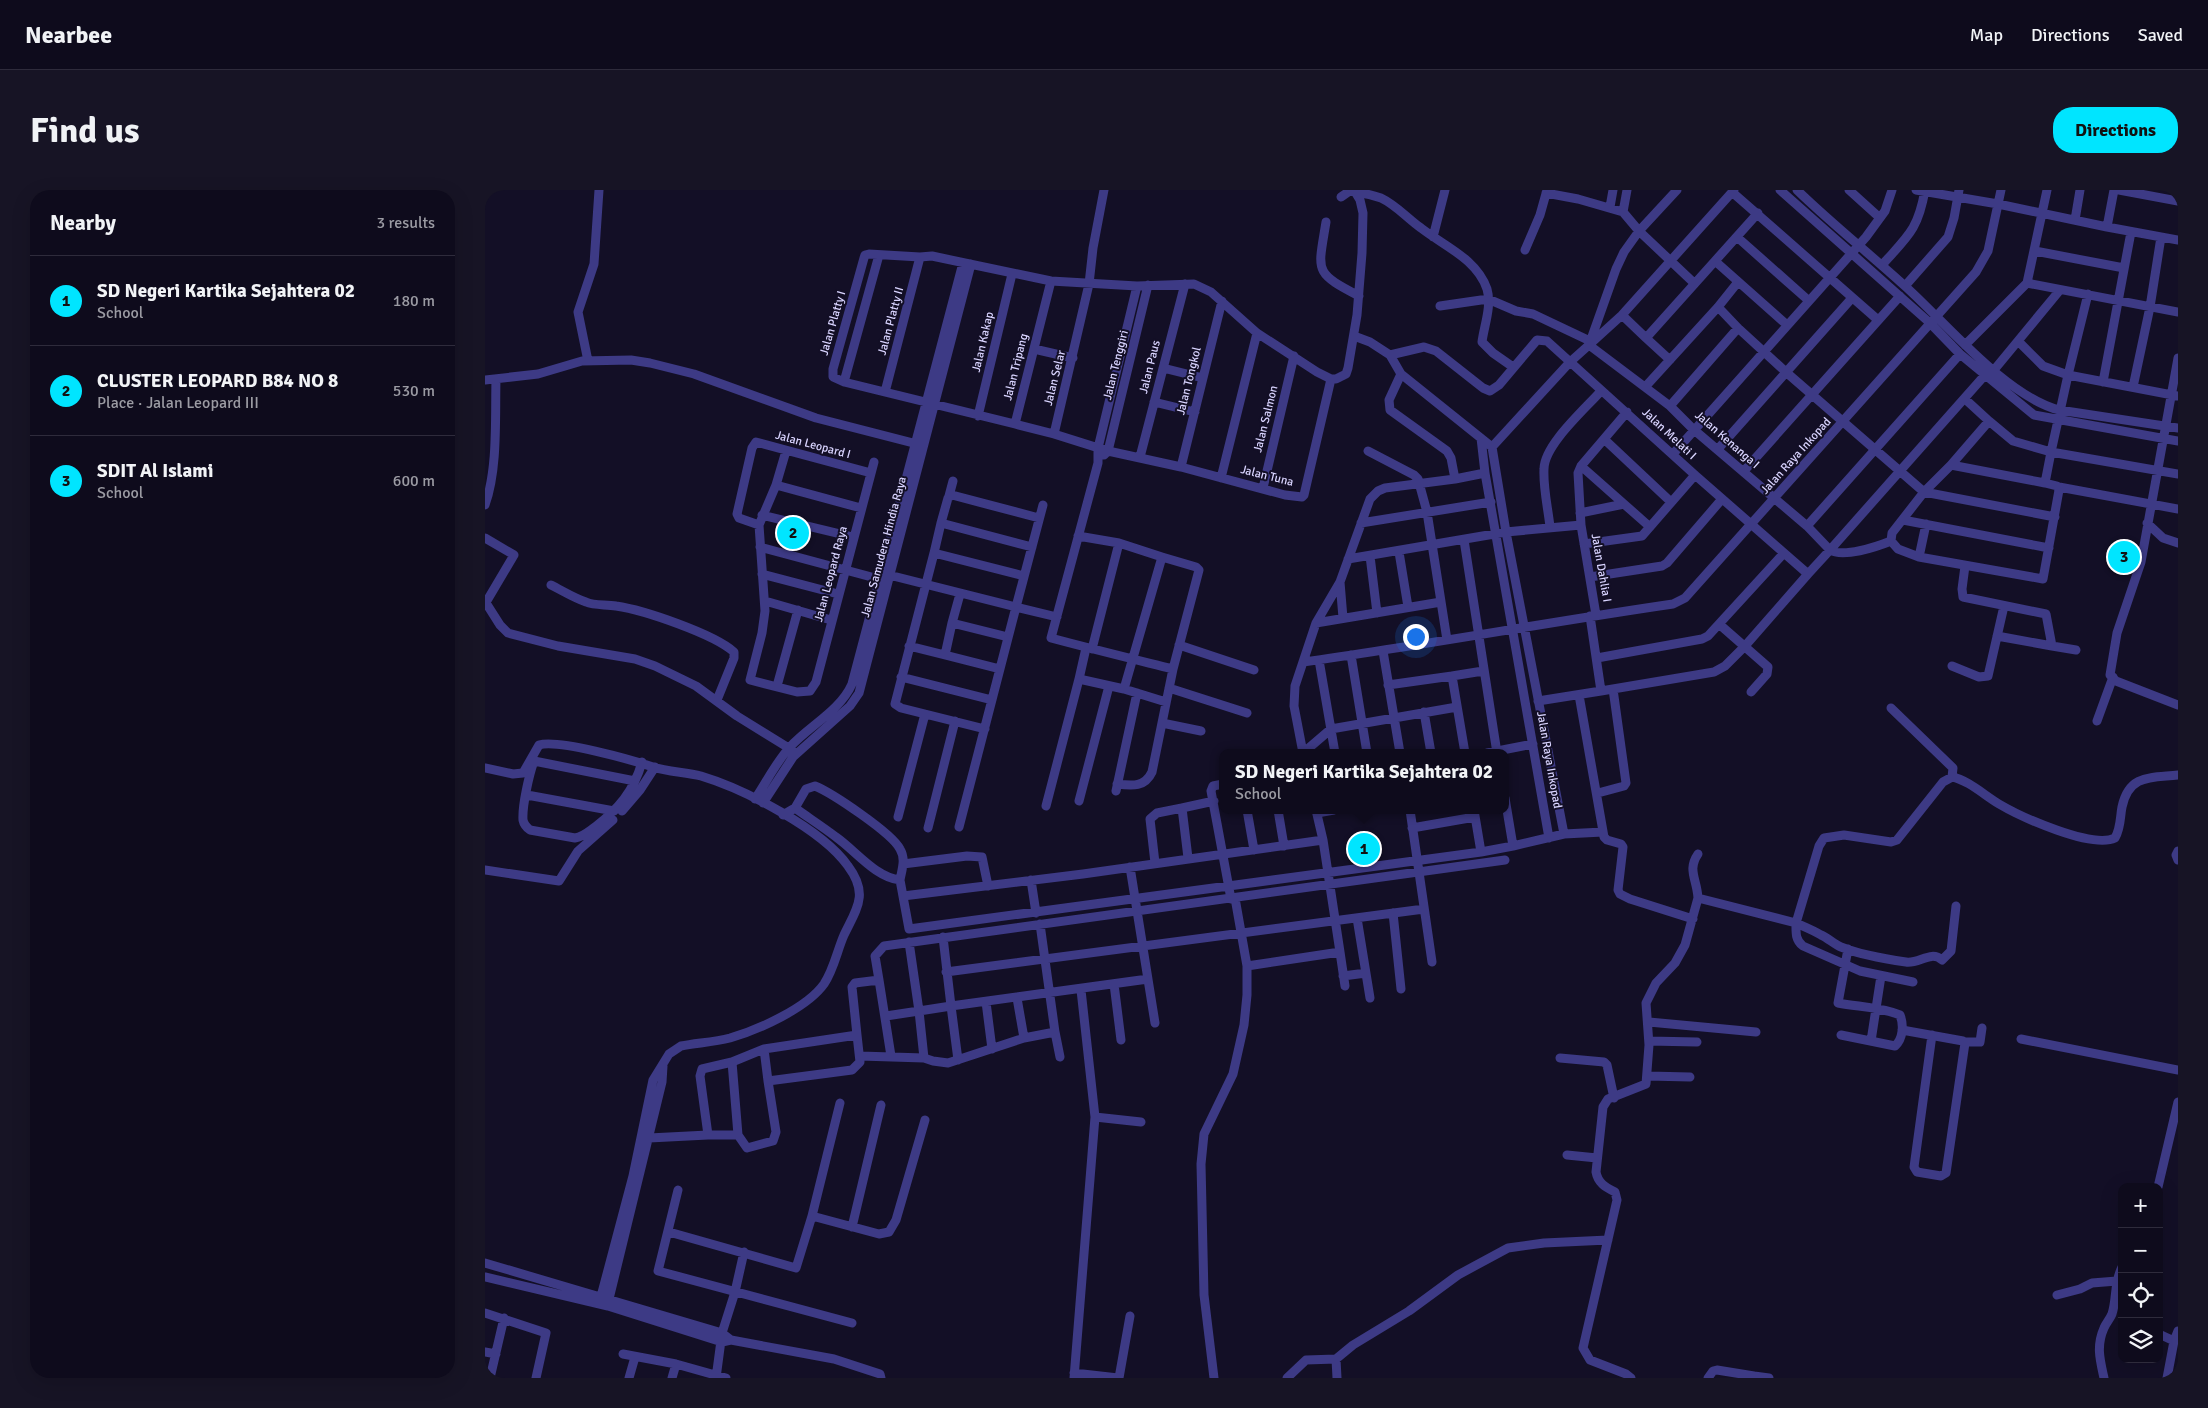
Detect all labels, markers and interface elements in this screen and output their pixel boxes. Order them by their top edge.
text: Nearbee [25,20,112,50]
text: Map [1970,24,2003,46]
text: Directions [2031,24,2110,46]
text: Saved [2138,24,2183,46]
button: Directions [2053,107,2178,153]
text: Find us [30,109,140,152]
text: Nearby [50,210,116,236]
text: 3 results [376,213,435,233]
text: SD Negeri Kartika Sejahtera 02 [97,279,355,303]
street label: Jalan Platty II [875,285,907,357]
street label: Jalan Platty I [817,289,849,357]
text: 1 [62,291,70,311]
text: 180 m [393,291,435,311]
text: School [97,303,143,323]
street label: Jalan Kakap [969,310,997,374]
street label: Jalan Tenggiri [1100,329,1132,401]
street label: Jalan Tripang [1000,332,1032,402]
street label: Jalan Paus [1136,339,1164,395]
street label: Jalan Tongkol [1173,345,1205,417]
street label: Jalan Selar [1041,348,1069,407]
text: CLUSTER LEOPARD B84 NO 8 [97,369,338,393]
text: 2 [62,381,70,401]
text: 530 m [393,381,435,401]
street label: Jalan Salmon [1250,384,1282,454]
text: Place · Jalan Leopard III [97,393,259,413]
street label: Jalan Melati I [1639,405,1699,463]
street label: Jalan Kenanga I [1692,408,1762,472]
street label: Jalan Raya Inkopad [1758,415,1834,497]
street label: Jalan Leopard I [774,428,852,462]
text: SDIT Al Islami [97,459,213,483]
street label: Jalan Tuna [1239,462,1295,490]
text: 3 [62,471,70,491]
text: 600 m [393,471,435,491]
street label: Jalan Samudera Hindia Raya [858,475,910,619]
text: School [97,483,143,503]
pin: 2 [777,514,809,552]
street label: Jalan Leopard Raya [811,524,851,624]
street label: Jalan Dahlia I [1588,533,1614,603]
pin: 3 [2108,538,2140,576]
your location [1403,624,1429,650]
street label: Jalan Raya Inkopad [1533,710,1565,810]
popup [1219,749,1509,814]
text: SD Negeri Kartika Sejahtera 02 [1235,760,1493,784]
text: School [1235,784,1281,804]
pin: 1 [1348,830,1380,868]
map controls [2118,1183,2163,1363]
button: + [2118,1183,2163,1228]
button: − [2118,1228,2163,1273]
button: locate [2118,1273,2163,1318]
button: layers [2118,1318,2163,1363]

